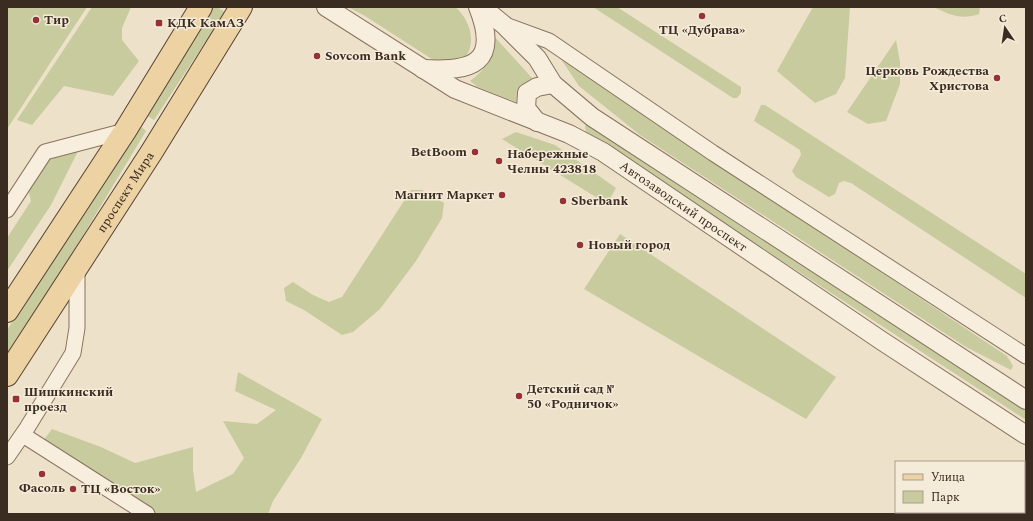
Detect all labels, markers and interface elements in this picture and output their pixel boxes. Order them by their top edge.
north arrow [985,8,1025,48]
place label: Тир [44,10,69,30]
text: С [997,10,1009,28]
marker: ТЦ «Дубрава» [697,11,707,21]
place label: КДК КамАЗ [167,13,244,33]
marker: Тир [31,15,41,25]
marker: КДК КамАЗ [154,18,164,28]
place label: ТЦ «Дубрава» [659,20,745,40]
place label: Sovcom Bank [325,46,406,66]
marker: Sovcom Bank [312,51,322,61]
place label: Церковь Рождества Христова [865,61,989,96]
marker: Церковь Рождества Христова [992,73,1002,83]
place label: BetBoom [411,142,467,162]
place label: Набережные Челны 423818 [507,144,596,179]
street label: проспект Мира [92,147,160,237]
marker: BetBoom [470,147,480,157]
marker: Набережные Челны 423818 [494,156,504,166]
street label: Автозаводский проспект [615,156,752,257]
place label: Магнит Маркет [394,185,494,205]
marker: Магнит Маркет [497,190,507,200]
place label: Sberbank [571,191,628,211]
marker: Sberbank [558,196,568,206]
place label: Новый город [588,235,670,255]
marker: Новый город [575,240,585,250]
place label: Детский сад № 50 «Родничок» [527,379,619,414]
place label: Шишкинский проезд [24,382,113,417]
marker: Детский сад № 50 «Родничок» [514,391,524,401]
marker: Шишкинский проезд [11,394,21,404]
legend [895,461,1025,513]
text: Улица [931,468,965,487]
marker: Фасоль [37,469,47,479]
place label: Фасоль [19,478,65,498]
place label: ТЦ «Восток» [81,479,161,499]
marker: ТЦ «Восток» [68,484,78,494]
text: Парк [931,488,960,507]

